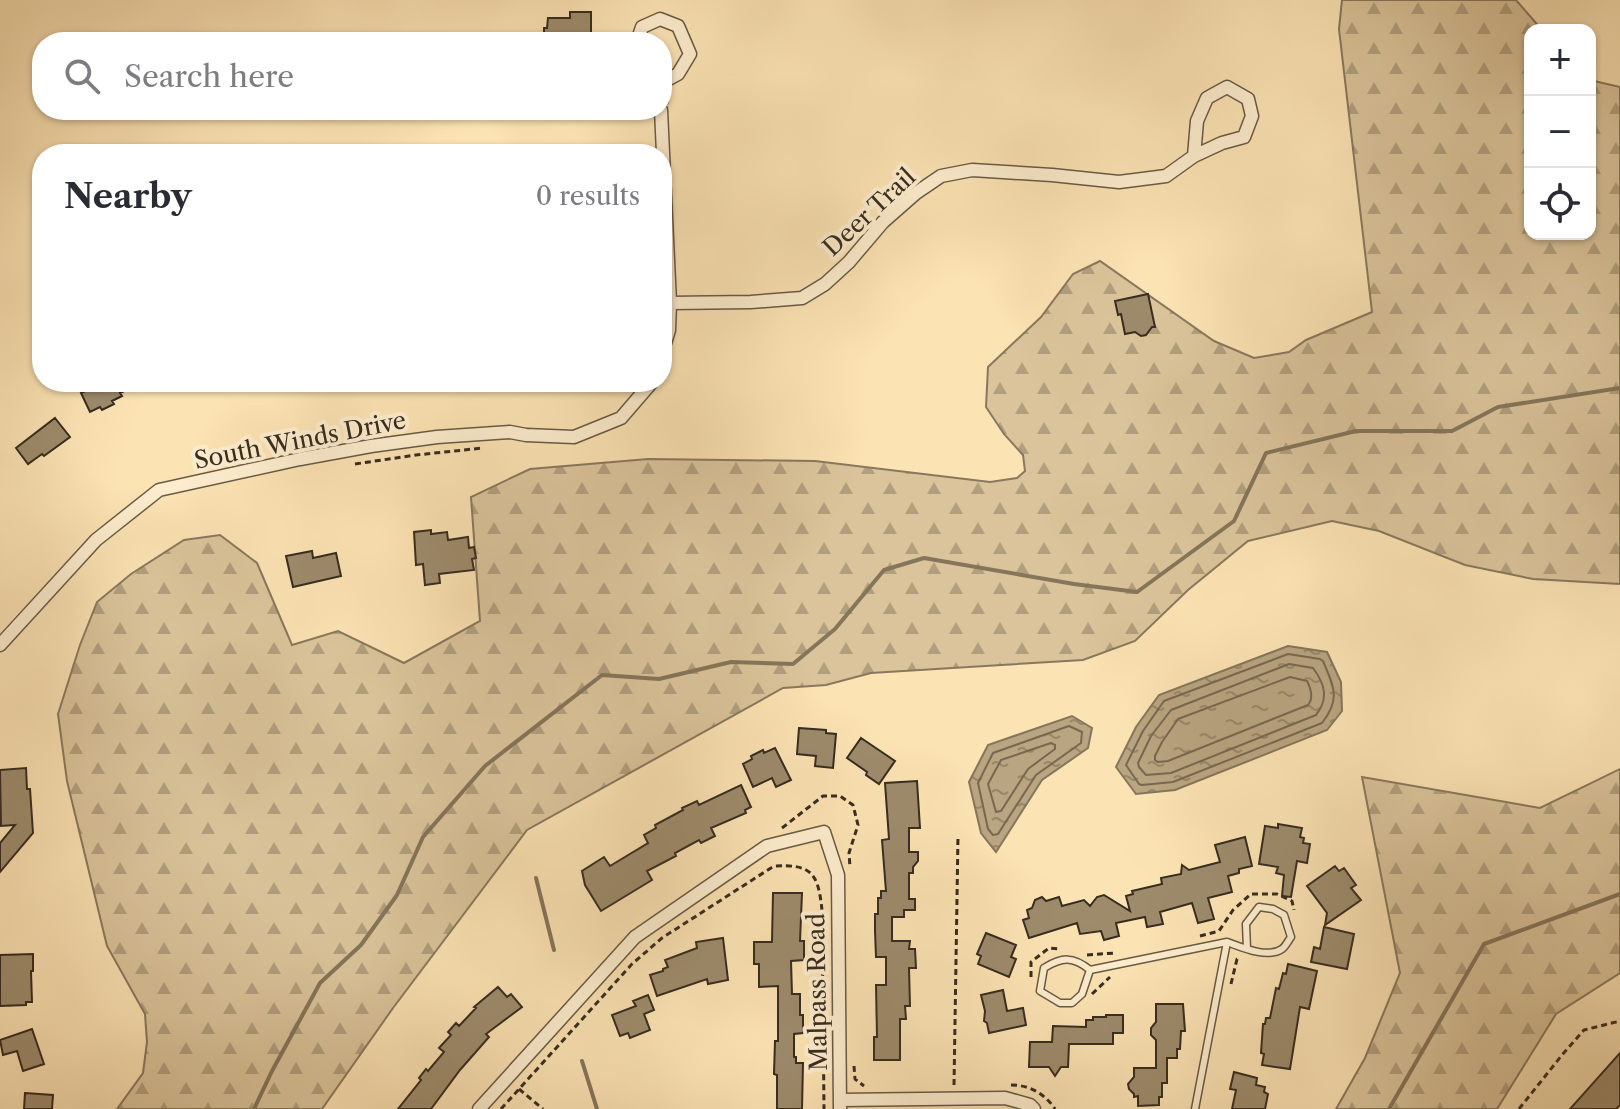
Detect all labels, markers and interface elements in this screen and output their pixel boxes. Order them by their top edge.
map controls [1524,24,1596,240]
button: + [1524,24,1596,96]
search box [32,32,672,120]
icon: search [60,54,104,98]
text: Search here [124,58,294,95]
button: − [1524,96,1596,168]
street label: Deer Trail [817,162,921,262]
button: locate [1524,168,1596,240]
text: Nearby [64,175,192,217]
text: 0 results [536,180,640,212]
street label: South Winds Drive [192,405,408,475]
street label: Malpass Road [801,912,833,1071]

